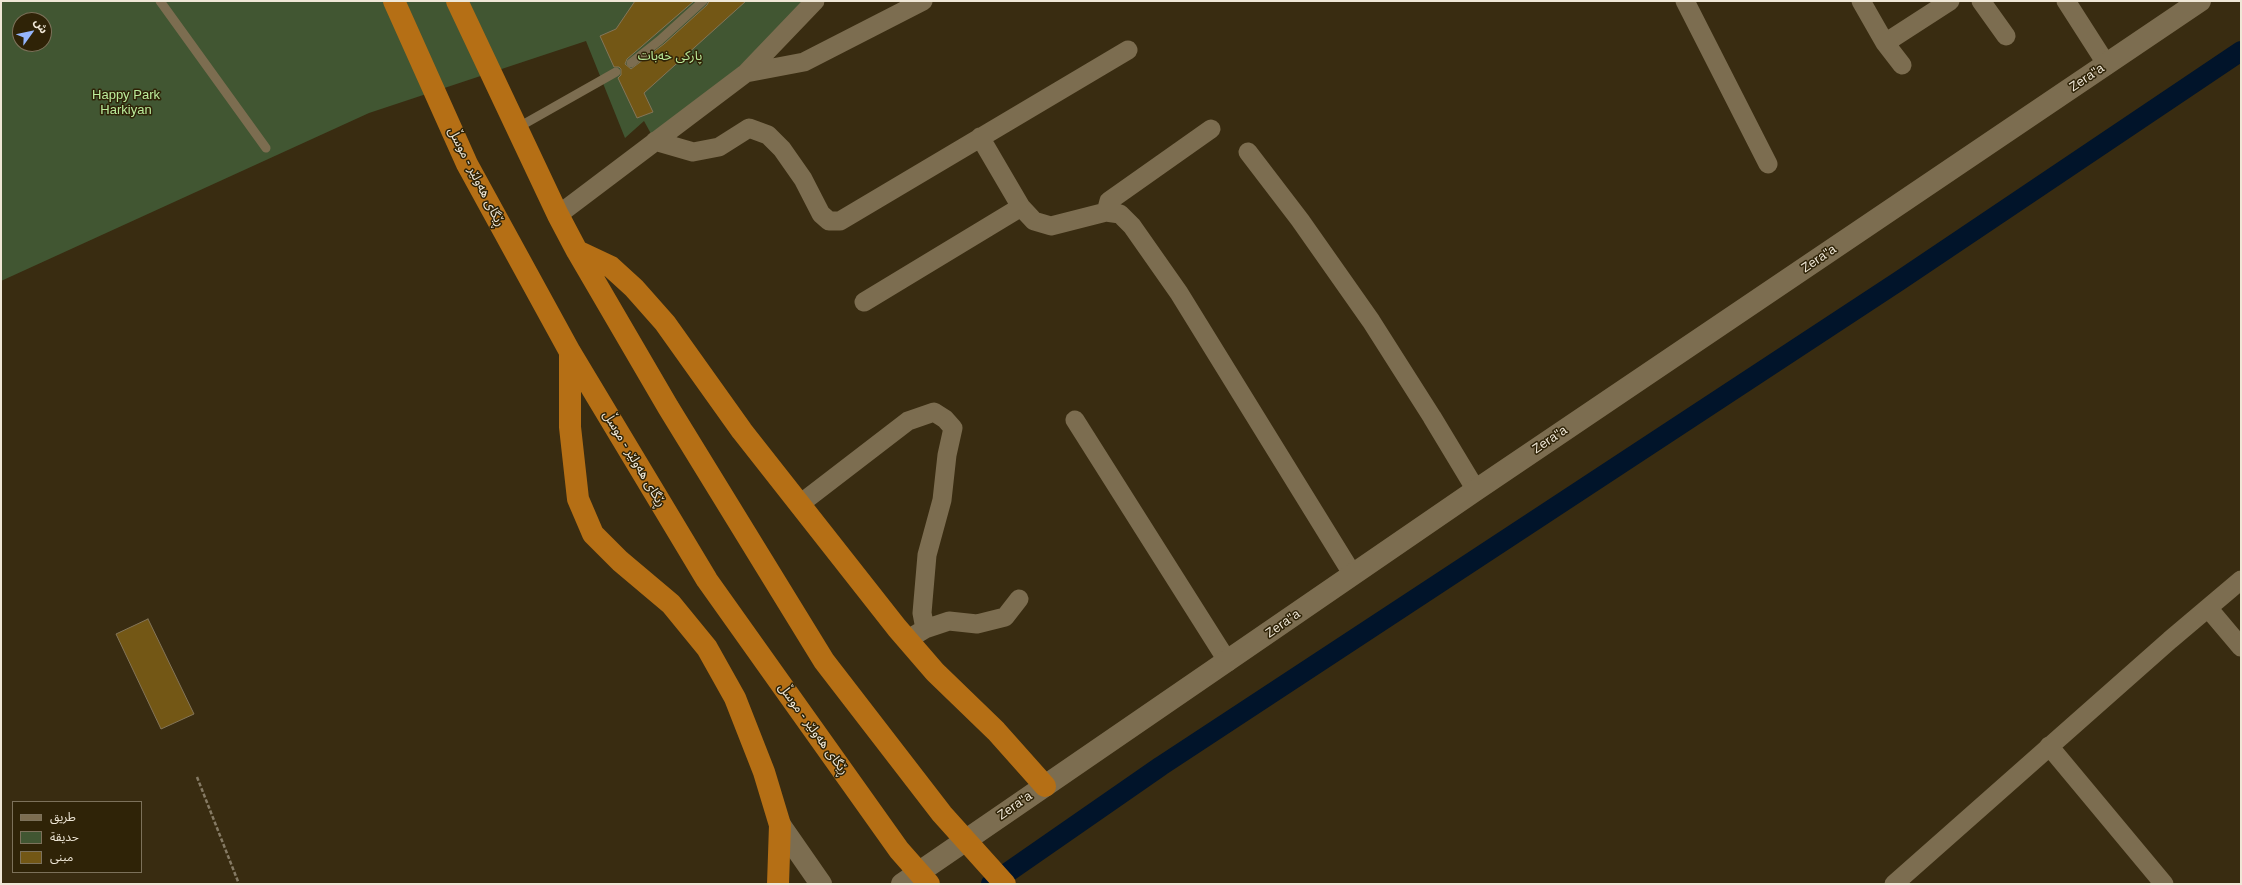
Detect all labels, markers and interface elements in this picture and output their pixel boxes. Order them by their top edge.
north arrow [12,12,52,52]
text: ش [32,16,50,36]
park label: پارکی خەبات [638,48,702,64]
street label: Zera"a [2067,61,2107,95]
park label: Happy Park Harkiyan [92,87,160,118]
street label: ڕێگای هەولێر - موسڵ [444,125,508,229]
street label: Zera"a [1799,242,1839,276]
street label: ڕێگای هەولێر - موسڵ [599,408,669,510]
street label: Zera"a [1530,423,1570,457]
street label: Zera"a [1263,607,1303,641]
street label: ڕێگای هەولێر - موسڵ [775,680,851,778]
street label: Zera"a [995,789,1035,823]
legend [12,801,142,873]
text: طريق [50,810,76,824]
text: حديقة [50,830,79,844]
text: مبنى [50,850,73,864]

